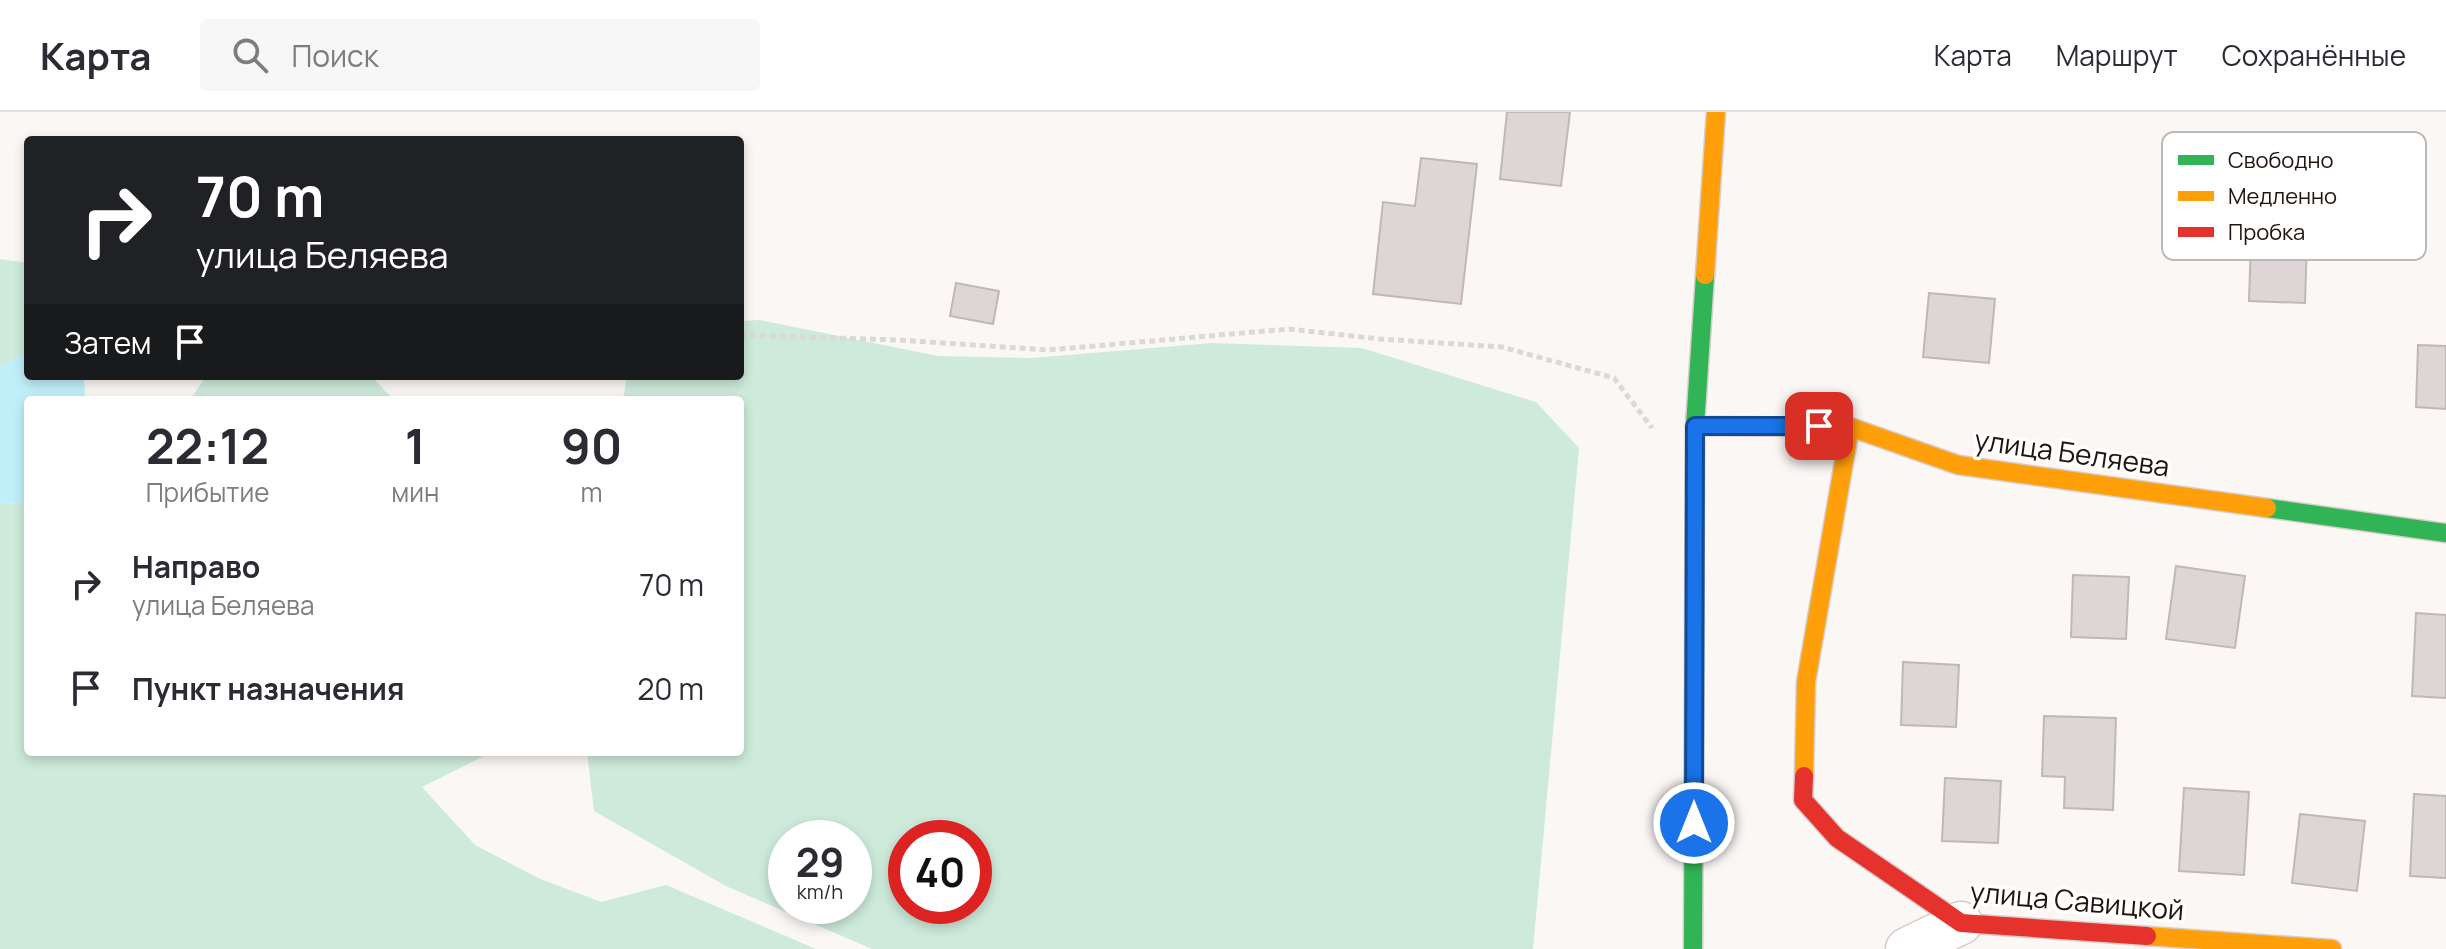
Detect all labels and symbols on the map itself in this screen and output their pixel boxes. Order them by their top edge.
legend [2162,132,2426,260]
text: Свободно [2228,145,2334,175]
text: Медленно [2228,181,2337,211]
text: Пробка [2228,217,2305,247]
pin [1785,392,1853,460]
street label: улица Беляева [1972,420,2172,484]
position arrow [1652,781,1736,865]
speed limit sign: 40 [888,820,992,924]
street label: улица Савицкой [1969,872,2186,928]

